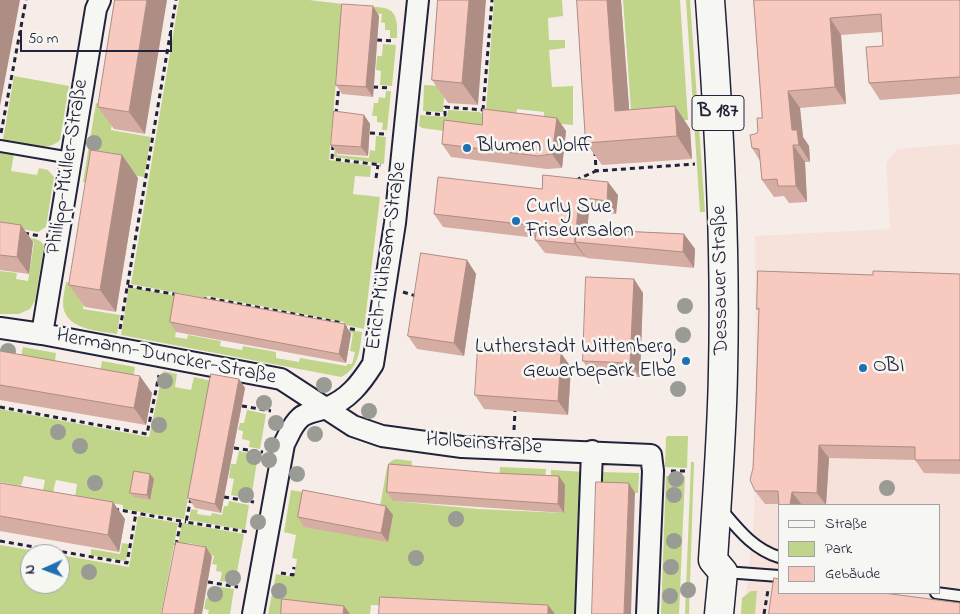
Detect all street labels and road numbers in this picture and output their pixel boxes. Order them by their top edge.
street label: Philipp-Müller-Straße [43,78,95,256]
road number: B 187 [692,96,744,130]
street label: Erich-Mühsam-Straße [362,160,414,352]
street label: Dessauer Straße [708,205,736,355]
street label: Hermann-Duncker-Straße [54,324,278,392]
street label: Holbeinstraße [425,428,543,462]

